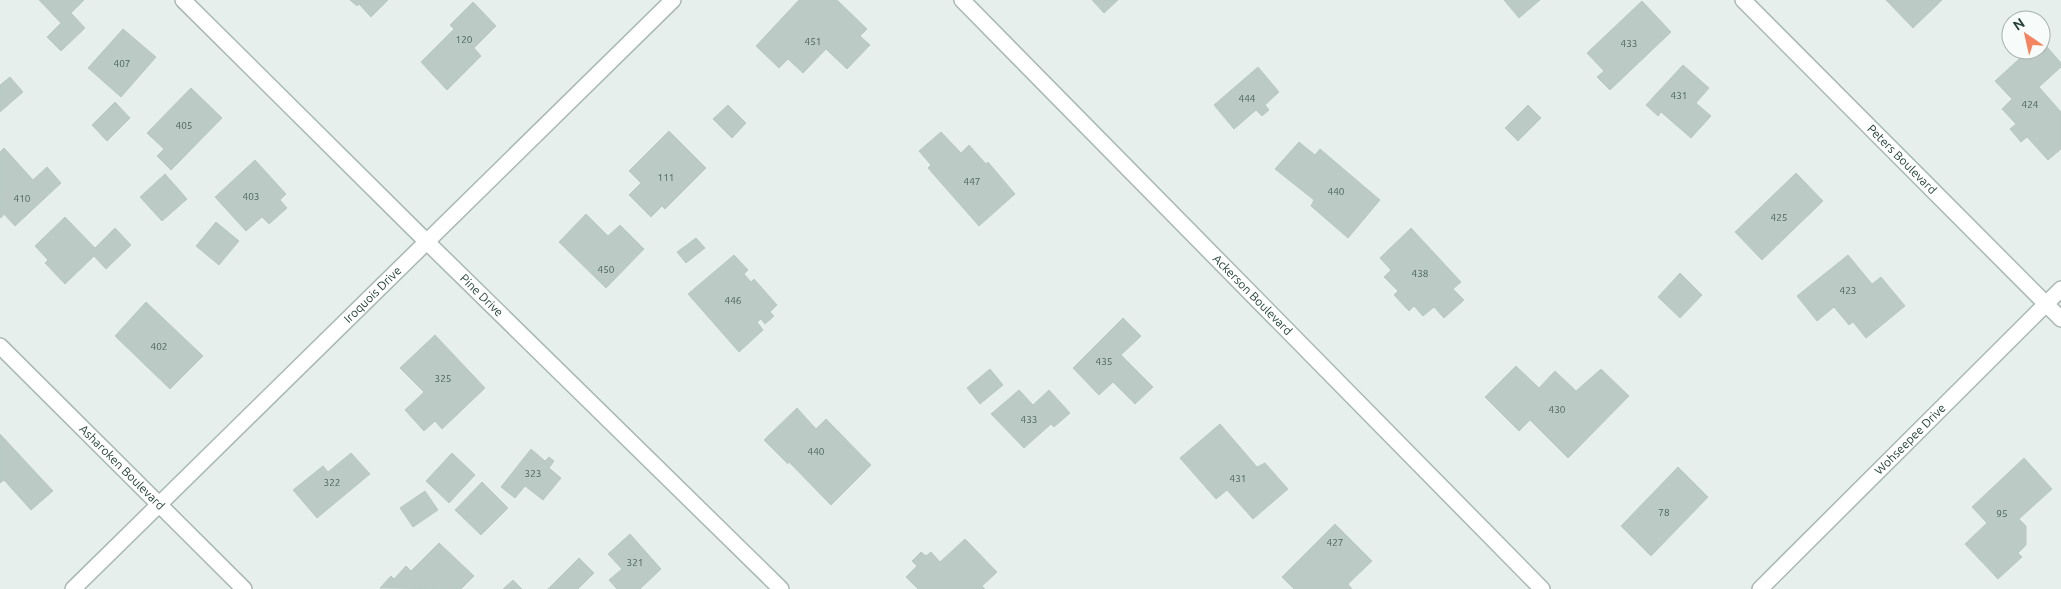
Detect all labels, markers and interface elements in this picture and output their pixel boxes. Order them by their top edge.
north arrow [2001,10,2051,60]
text: N [2010,15,2028,34]
house number: 120 [456,34,473,45]
house number: 451 [805,36,821,47]
house number: 433 [1621,38,1637,49]
house number: 407 [114,58,130,69]
house number: 431 [1671,90,1687,101]
house number: 444 [1239,93,1256,104]
house number: 424 [2022,99,2039,110]
house number: 405 [176,120,192,131]
street label: Peters Boulevard [1865,122,1939,196]
house number: 111 [658,172,674,183]
house number: 447 [964,176,980,187]
house number: 440 [1328,186,1345,197]
house number: 403 [243,191,259,202]
house number: 410 [14,193,31,204]
house number: 425 [1771,212,1787,223]
street label: Ackerson Boulevard [1211,252,1295,337]
street label: Iroquois Drive [341,264,404,325]
house number: 450 [598,264,615,275]
house number: 438 [1412,268,1429,279]
street label: Pine Drive [458,271,506,319]
house number: 423 [1840,285,1856,296]
house number: 446 [725,295,742,306]
house number: 402 [151,341,167,352]
house number: 435 [1096,356,1112,367]
house number: 325 [435,373,451,384]
street label: Wohseepee Drive [1872,401,1948,477]
house number: 430 [1549,404,1566,415]
house number: 433 [1021,414,1037,425]
street label: Asharoken Boulevard [77,422,167,512]
house number: 440 [808,446,825,457]
house number: 323 [525,468,541,479]
house number: 431 [1230,473,1246,484]
house number: 322 [324,477,340,488]
house number: 78 [1658,507,1670,518]
house number: 95 [1996,508,2008,519]
house number: 427 [1327,537,1343,548]
house number: 321 [627,557,643,568]

